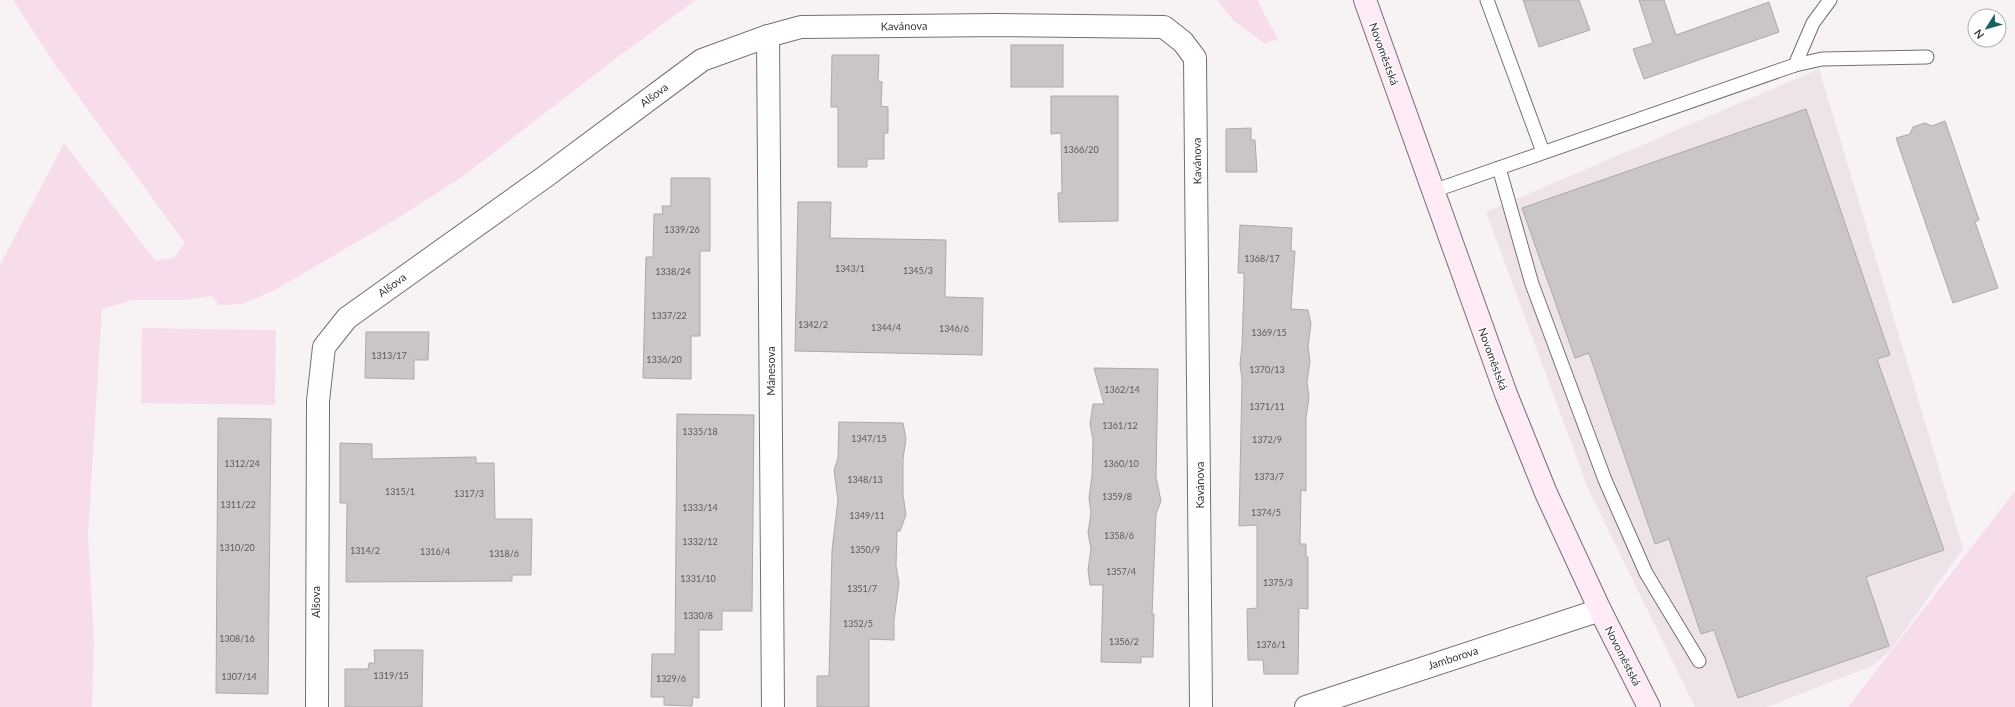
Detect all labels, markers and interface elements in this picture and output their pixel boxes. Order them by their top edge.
north arrow [1967,8,2007,48]
street label: Kavánova [880,19,928,32]
street label: Novoměstská [1367,21,1402,87]
text: N [1971,27,1986,42]
street label: Alšova [637,80,670,109]
street label: Kavánova [1190,137,1203,185]
house number: 1366/20 [1063,144,1099,155]
house number: 1339/26 [664,224,700,235]
house number: 1368/17 [1244,253,1280,264]
house number: 1343/1 [835,263,865,274]
house number: 1345/3 [903,265,933,276]
house number: 1338/24 [655,266,691,277]
street label: Alšova [375,270,408,299]
house number: 1337/22 [651,310,687,321]
house number: 1342/2 [798,319,828,330]
house number: 1344/4 [871,322,901,333]
house number: 1346/6 [939,323,969,334]
street label: Novoměstská [1476,326,1511,392]
house number: 1369/15 [1251,327,1287,338]
street label: Mánesova [764,346,777,396]
house number: 1313/17 [371,350,407,361]
house number: 1336/20 [646,354,682,365]
house number: 1370/13 [1249,364,1285,375]
house number: 1362/14 [1104,384,1140,395]
house number: 1371/11 [1249,401,1285,412]
house number: 1361/12 [1102,420,1138,431]
house number: 1335/18 [682,426,718,437]
house number: 1347/15 [851,433,887,444]
house number: 1372/9 [1252,434,1282,445]
house number: 1312/24 [224,458,260,469]
house number: 1360/10 [1103,458,1139,469]
street label: Kavánova [1193,462,1206,508]
house number: 1373/7 [1254,471,1284,482]
house number: 1348/13 [847,474,883,485]
house number: 1315/1 [385,486,415,497]
house number: 1317/3 [454,488,484,499]
house number: 1359/8 [1102,491,1132,502]
house number: 1311/22 [220,499,256,510]
house number: 1333/14 [682,502,718,513]
house number: 1374/5 [1251,507,1281,518]
house number: 1349/11 [849,510,885,521]
house number: 1358/6 [1104,530,1134,541]
house number: 1332/12 [682,536,718,547]
house number: 1310/20 [219,542,255,553]
house number: 1350/9 [850,544,880,555]
house number: 1314/2 [350,545,380,556]
house number: 1316/4 [420,546,450,557]
house number: 1318/6 [489,548,519,559]
house number: 1357/4 [1106,566,1136,577]
house number: 1331/10 [680,573,716,584]
house number: 1375/3 [1263,577,1293,588]
house number: 1351/7 [847,583,877,594]
street label: Alšova [309,586,322,618]
house number: 1330/8 [683,610,713,621]
house number: 1352/5 [843,618,873,629]
street label: Novoměstská [1603,624,1644,688]
house number: 1308/16 [219,633,255,644]
house number: 1356/2 [1109,636,1139,647]
house number: 1376/1 [1256,639,1286,650]
street label: Jamborova [1426,643,1480,672]
house number: 1319/15 [373,670,409,681]
house number: 1307/14 [221,671,257,682]
house number: 1329/6 [656,673,686,684]

